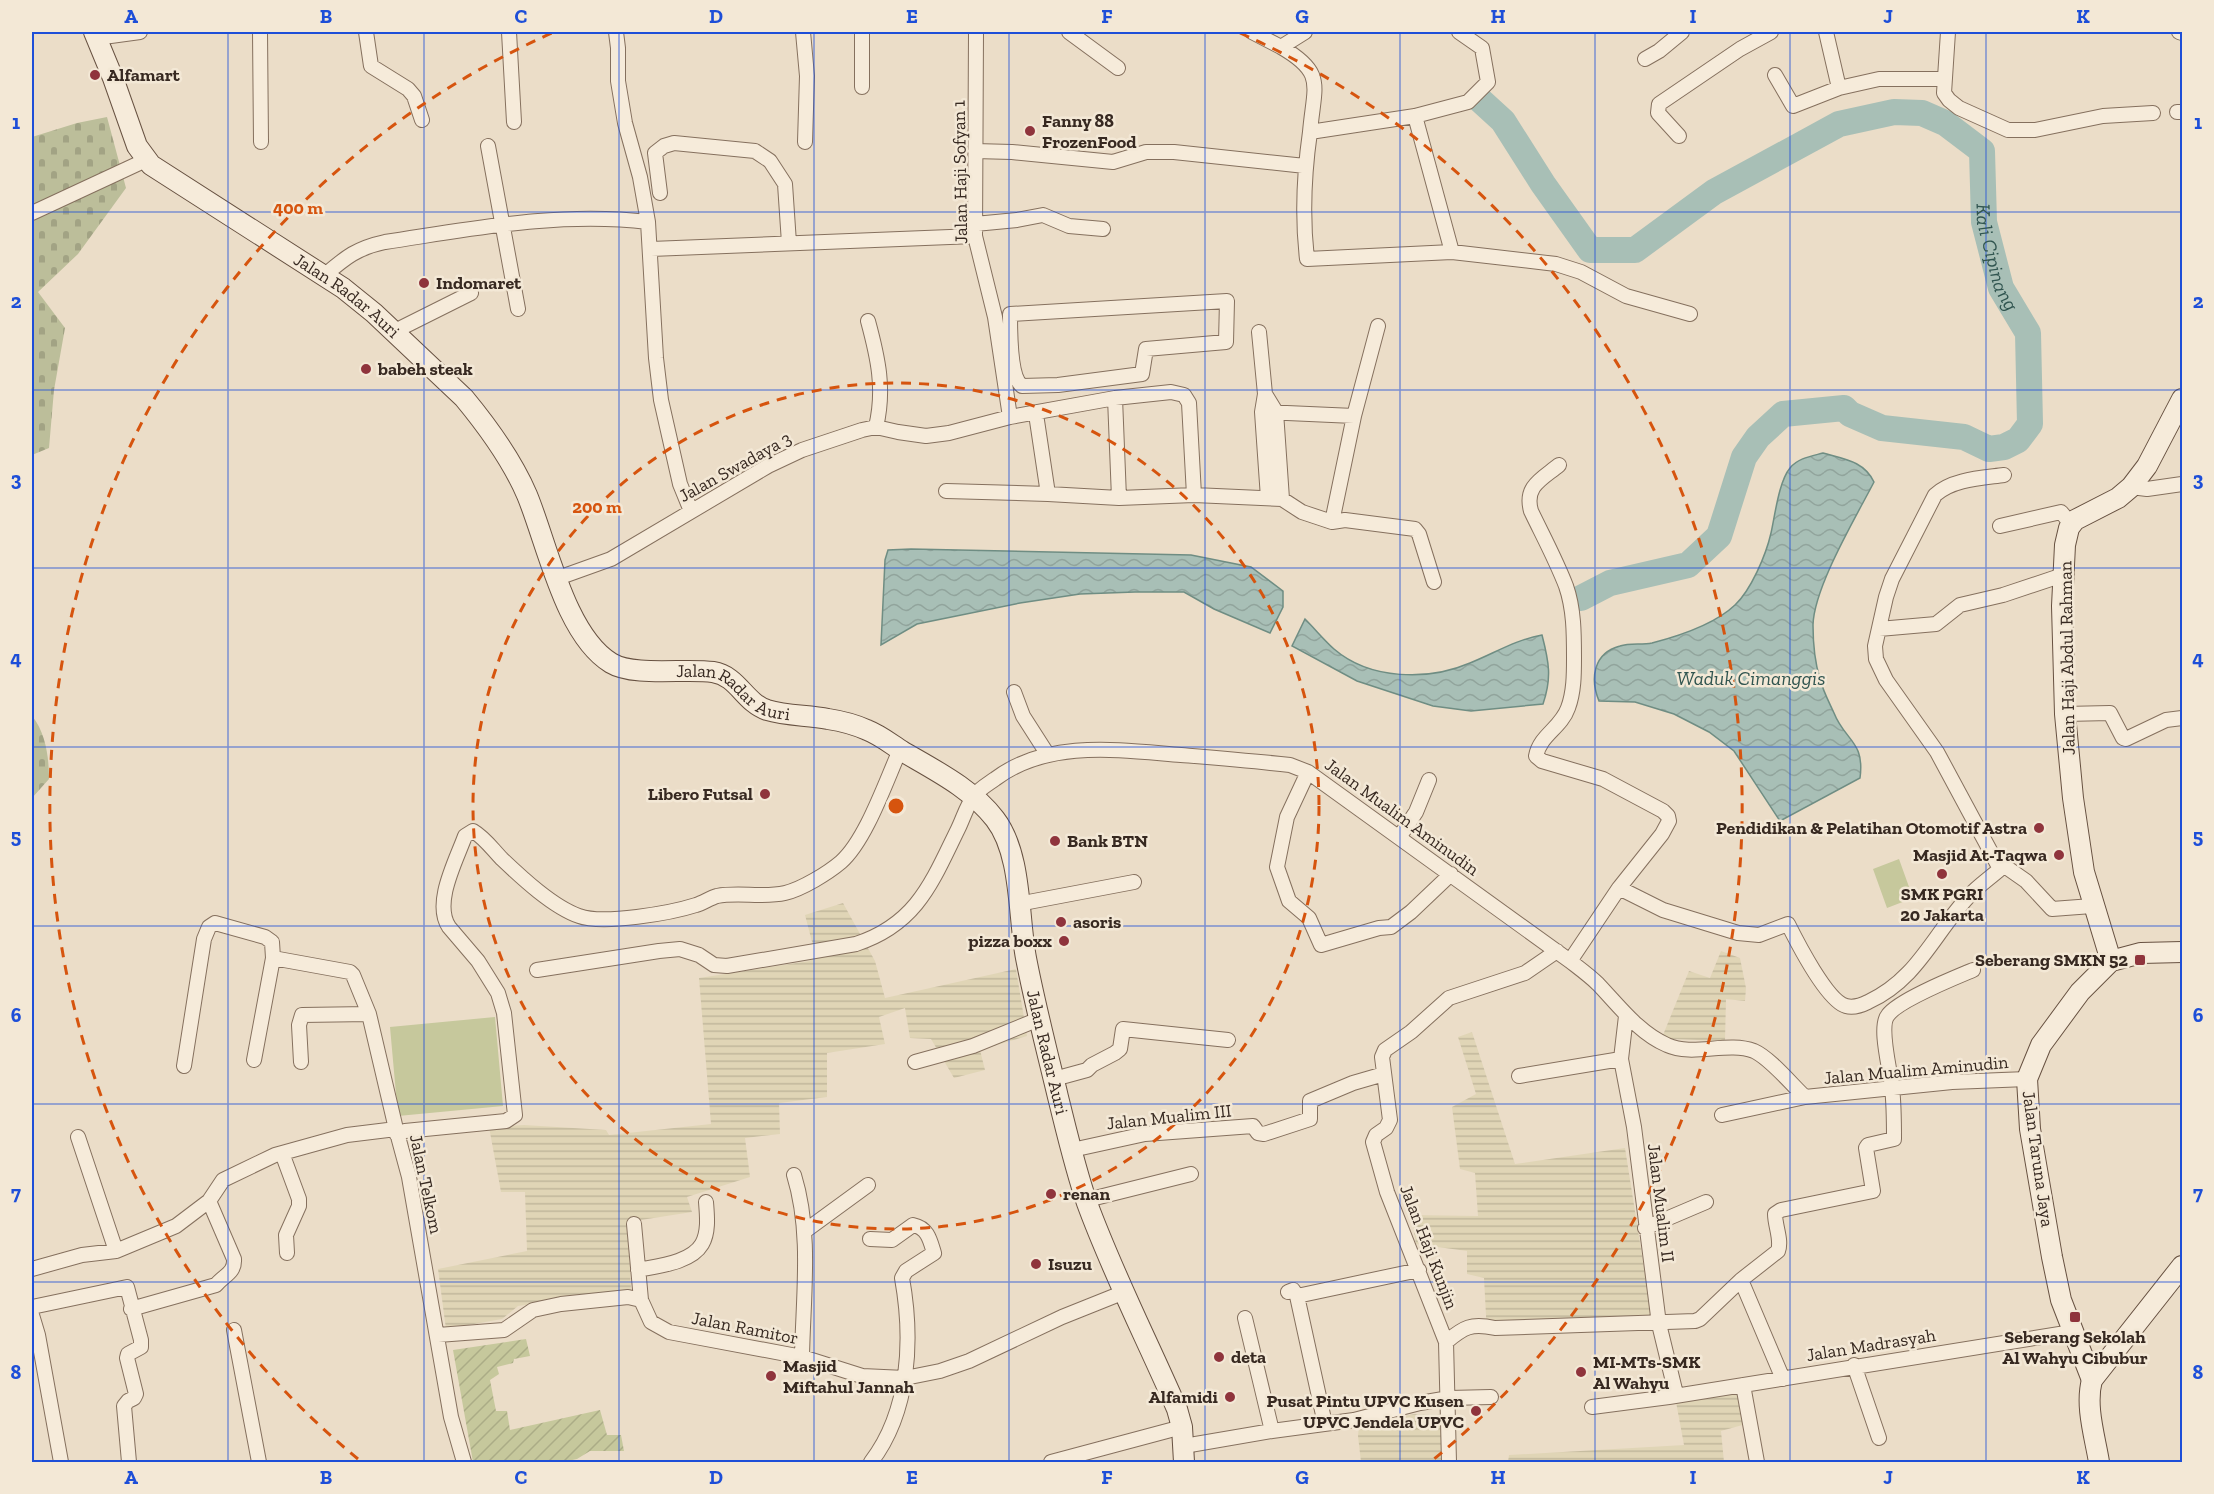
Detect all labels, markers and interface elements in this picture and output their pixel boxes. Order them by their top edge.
text: A [124,4,138,28]
text: B [320,4,332,28]
text: C [515,4,528,28]
text: D [709,4,723,28]
text: E [906,4,918,28]
text: F [1101,4,1113,28]
text: G [1295,4,1309,28]
text: H [1490,4,1506,28]
text: I [1689,4,1697,28]
text: J [1883,4,1893,28]
text: K [2076,4,2090,28]
place label: Alfamart [107,64,181,86]
marker: Alfamart [88,68,102,82]
street label: Jalan Haji Sofyan 1 [948,100,972,244]
text: 1 [12,110,20,134]
place label: Fanny 88 FrozenFood [1042,110,1137,153]
text: 1 [2194,110,2202,134]
marker: Fanny 88 FrozenFood [1023,124,1037,138]
text: 400 m [273,197,323,219]
water label: Kali Cipinang [1971,203,2024,316]
street label: Jalan Radar Auri [290,248,404,343]
place label: Indomaret [436,272,522,294]
marker: Indomaret [417,276,431,290]
text: 2 [11,289,22,313]
text: 2 [2193,289,2204,313]
place label: babeh steak [377,358,473,380]
marker: babeh steak [359,362,373,376]
street label: Jalan Swadaya 3 [675,427,795,507]
text: 3 [11,467,22,491]
text: 3 [2193,467,2204,491]
text: 200 m [572,496,622,518]
street label: Jalan Haji Abdul Rahman [2054,560,2080,755]
text: 4 [10,646,22,670]
text: 4 [2192,646,2204,670]
street label: Jalan Radar Auri [676,660,791,725]
water label: Waduk Cimanggis [1676,666,1826,690]
street label: Jalan Mualim Aminudin [1321,754,1484,881]
place label: Libero Futsal [648,783,753,805]
marker: Libero Futsal [758,787,772,801]
centre of rings [886,796,906,816]
place label: Pendidikan & Pelatihan Otomotif Astra [1716,817,2027,839]
marker: Pendidikan & Pelatihan Otomotif Astra [2032,821,2046,835]
text: 5 [11,824,21,848]
text: 5 [2193,824,2203,848]
place label: Bank BTN [1067,830,1148,852]
marker: Bank BTN [1048,834,1062,848]
place label: Masjid At-Taqwa [1913,844,2047,866]
marker: Masjid At-Taqwa [2052,848,2066,862]
marker: SMK PGRI 20 Jakarta [1935,867,1949,881]
place label: SMK PGRI 20 Jakarta [1900,883,1984,926]
place label: asoris [1073,911,1121,933]
marker: asoris [1054,915,1068,929]
place label: pizza boxx [968,930,1052,952]
marker: pizza boxx [1057,934,1071,948]
place label: Seberang SMKN 52 [1975,949,2128,971]
marker: Seberang SMKN 52 [2133,953,2147,967]
street label: Jalan Radar Auri [1022,988,1073,1117]
text: 6 [11,1003,22,1027]
text: 6 [2193,1003,2204,1027]
street label: Jalan Mualim Aminudin [1823,1051,2010,1089]
street label: Jalan Taruna Jaya [2018,1089,2059,1229]
street label: Jalan Mualim III [1105,1099,1233,1134]
street label: Jalan Telkom [405,1132,447,1236]
street label: Jalan Mualim II [1643,1142,1679,1264]
text: 7 [11,1181,21,1205]
text: 7 [2193,1181,2203,1205]
street label: Jalan Haji Kunjin [1395,1182,1463,1313]
place label: renan [1063,1183,1110,1205]
marker: renan [1044,1187,1058,1201]
place label: Isuzu [1048,1253,1093,1275]
marker: Isuzu [1029,1257,1043,1271]
street label: Jalan Ramitor [690,1307,800,1349]
marker: Seberang Sekolah Al Wahyu Cibubur [2068,1310,2082,1324]
street label: Jalan Madrasyah [1805,1324,1937,1366]
place label: Seberang Sekolah Al Wahyu Cibubur [2002,1326,2148,1369]
place label: deta [1231,1346,1266,1368]
marker: deta [1212,1350,1226,1364]
place label: MI-MTs-SMK Al Wahyu [1593,1351,1700,1394]
place label: Masjid Miftahul Jannah [783,1355,915,1398]
text: 8 [11,1360,22,1384]
text: 8 [2193,1360,2204,1384]
marker: MI-MTs-SMK Al Wahyu [1574,1365,1588,1379]
marker: Masjid Miftahul Jannah [764,1369,778,1383]
place label: Alfamidi [1148,1386,1219,1408]
marker: Alfamidi [1223,1390,1237,1404]
place label: Pusat Pintu UPVC Kusen UPVC Jendela UPVC [1267,1390,1464,1433]
marker: Pusat Pintu UPVC Kusen UPVC Jendela UPVC [1469,1404,1483,1418]
text: A [124,1465,138,1489]
text: B [320,1465,332,1489]
text: C [515,1465,528,1489]
text: D [709,1465,723,1489]
text: E [906,1465,918,1489]
text: F [1101,1465,1113,1489]
text: G [1295,1465,1309,1489]
text: H [1490,1465,1506,1489]
text: I [1689,1465,1697,1489]
text: J [1883,1465,1893,1489]
text: K [2076,1465,2090,1489]

